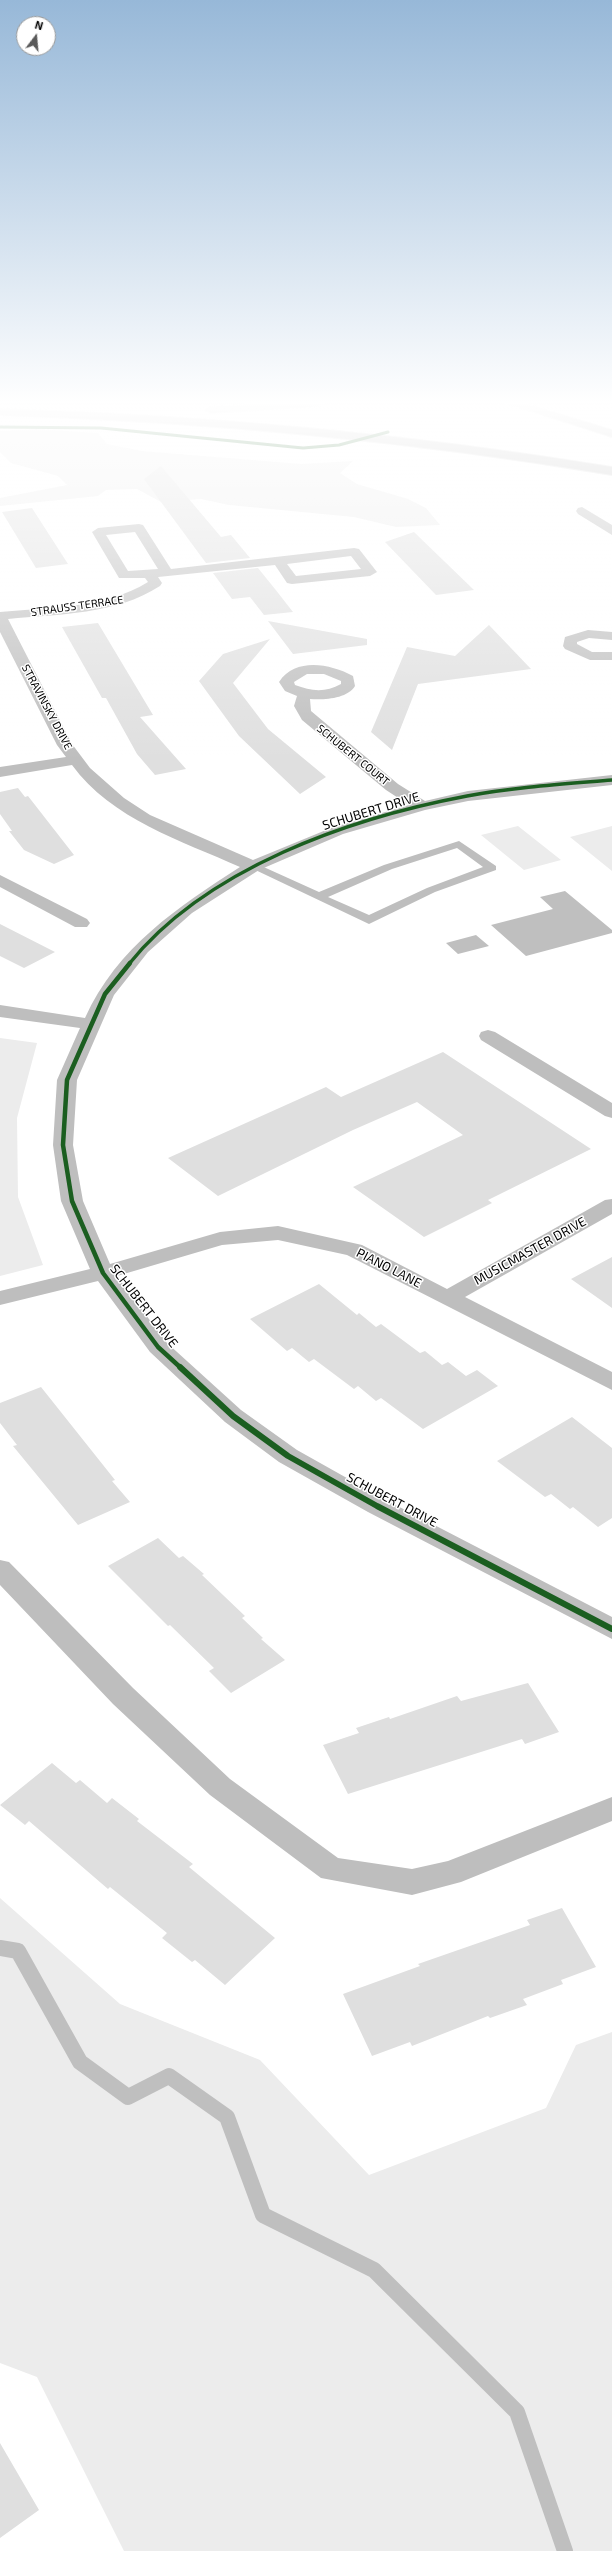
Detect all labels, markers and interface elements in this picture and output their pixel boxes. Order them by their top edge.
north arrow [16,16,56,56]
text: N [34,18,45,32]
street label: STRAUSS TERRACE [30,593,124,619]
street label: STRAVINSKY DRIVE [19,662,75,752]
street label: SCHUBERT COURT [314,722,392,788]
street label: SCHUBERT DRIVE [320,789,422,833]
street label: MUSICMASTER DRIVE [471,1214,589,1288]
street label: PIANO LANE [354,1245,424,1291]
street label: SCHUBERT DRIVE [107,1261,181,1351]
street label: SCHUBERT DRIVE [344,1469,440,1531]

